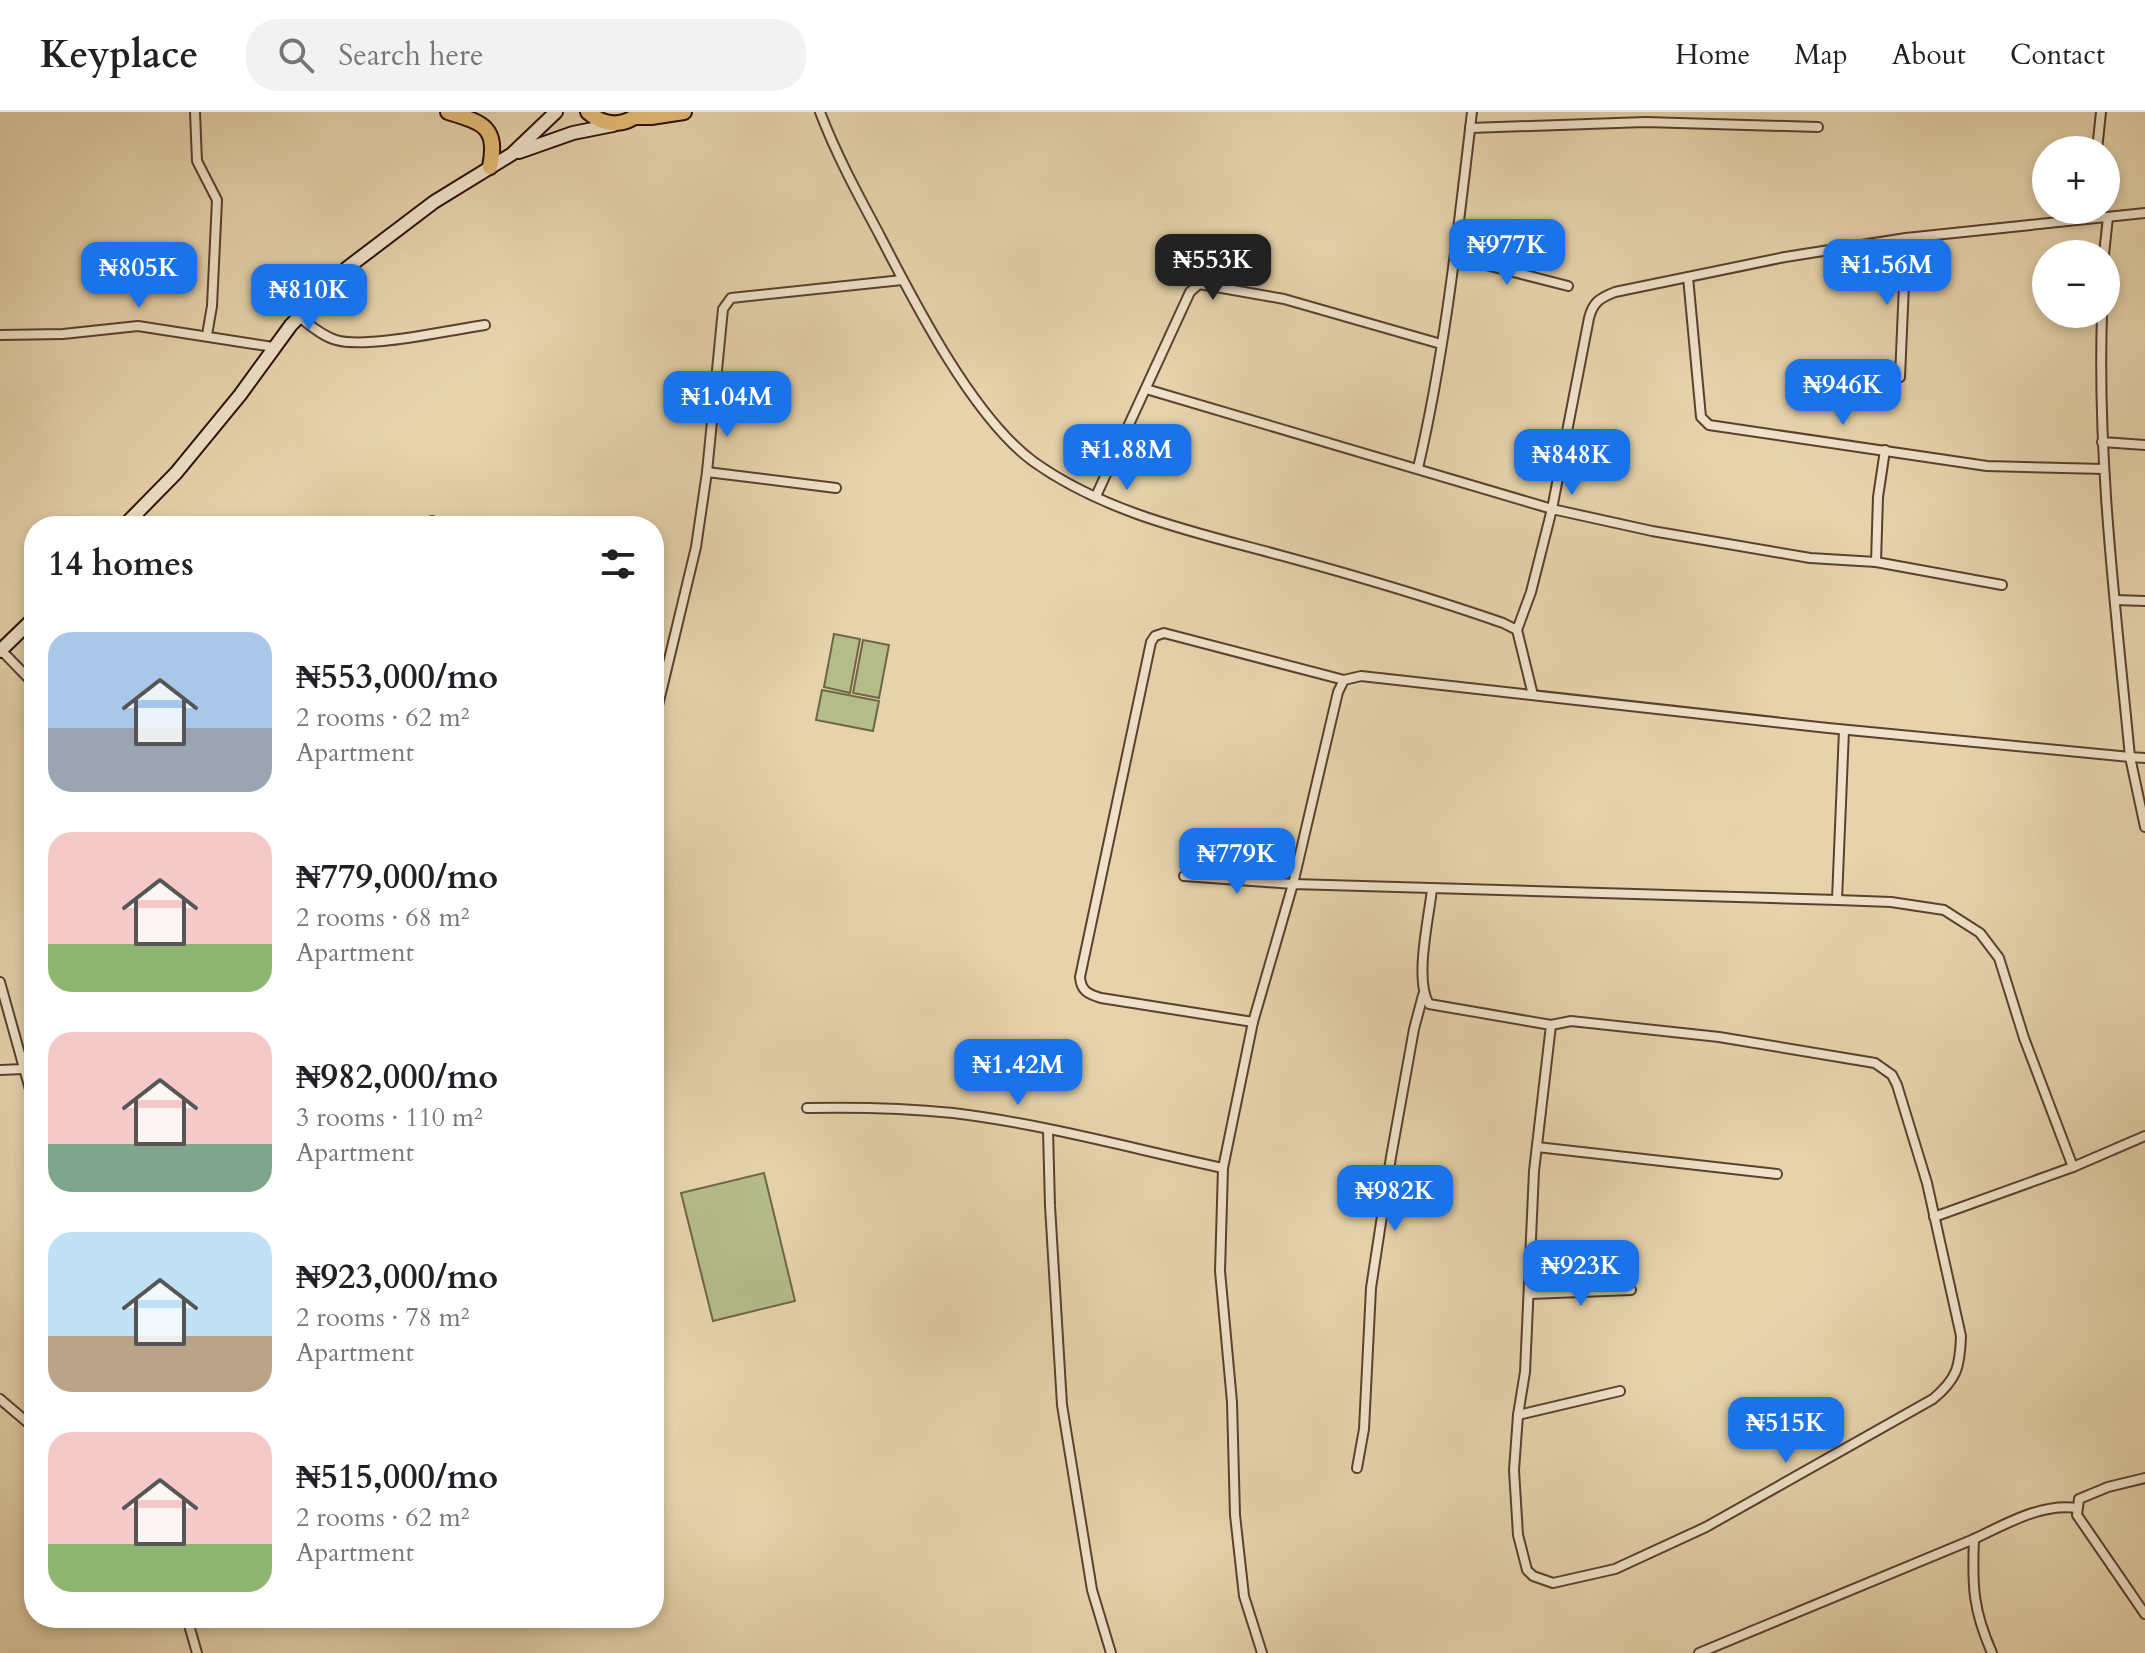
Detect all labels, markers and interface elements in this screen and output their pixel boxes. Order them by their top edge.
search box [246,19,806,91]
text: Keyplace [40,29,198,81]
icon: search [274,33,318,77]
text: Search here [338,35,484,76]
text: Home [1675,36,1750,74]
text: Map [1794,36,1848,74]
text: About [1892,36,1966,74]
text: Contact [2010,36,2105,74]
map controls [2032,136,2120,328]
button: + [2032,136,2120,224]
pin: ₦977K [1451,219,1563,287]
text: ₦977K [1467,227,1547,262]
pin: ₦553K [1157,234,1269,302]
pin: ₦1.56M [1822,239,1952,307]
button: − [2032,240,2120,328]
pin: ₦805K [83,242,195,310]
text: ₦553K [1173,242,1253,277]
text: ₦1.56M [1841,247,1933,282]
text: ₦805K [99,250,179,285]
pin: ₦810K [253,264,365,332]
text: ₦810K [269,272,349,307]
pin: ₦946K [1787,359,1899,427]
text: ₦946K [1803,367,1883,402]
pin: ₦1.04M [662,371,792,439]
text: ₦1.04M [681,379,773,414]
pin: ₦1.88M [1062,424,1192,492]
pin: ₦848K [1516,429,1628,497]
text: ₦1.88M [1081,432,1173,467]
text: ₦848K [1532,437,1612,472]
text: 14 homes [48,541,194,587]
icon: filters [596,542,640,586]
text: ₦553,000/mo [296,654,498,700]
icon: home [112,664,208,760]
text: 2 rooms · 62 m² [296,700,469,735]
text: Apartment [296,735,414,770]
pin: ₦779K [1181,828,1293,896]
text: ₦779K [1197,836,1277,871]
text: ₦779,000/mo [296,854,498,900]
icon: home [112,864,208,960]
text: 2 rooms · 68 m² [296,900,469,935]
text: Apartment [296,935,414,970]
pin: ₦1.42M [953,1039,1083,1107]
text: ₦1.42M [972,1047,1064,1082]
text: ₦982,000/mo [296,1054,498,1100]
icon: home [112,1064,208,1160]
text: 3 rooms · 110 m² [296,1100,483,1135]
text: Apartment [296,1135,414,1170]
pin: ₦982K [1339,1165,1451,1233]
text: ₦982K [1355,1173,1435,1208]
pin: ₦923K [1525,1240,1637,1308]
text: ₦923K [1541,1248,1621,1283]
text: ₦923,000/mo [296,1254,498,1300]
icon: home [112,1264,208,1360]
text: 2 rooms · 78 m² [296,1300,469,1335]
text: Apartment [296,1335,414,1370]
pin: ₦515K [1730,1397,1842,1465]
text: ₦515K [1746,1405,1826,1440]
text: ₦515,000/mo [296,1454,498,1500]
icon: home [112,1464,208,1560]
text: 2 rooms · 62 m² [296,1500,469,1535]
text: Apartment [296,1535,414,1570]

